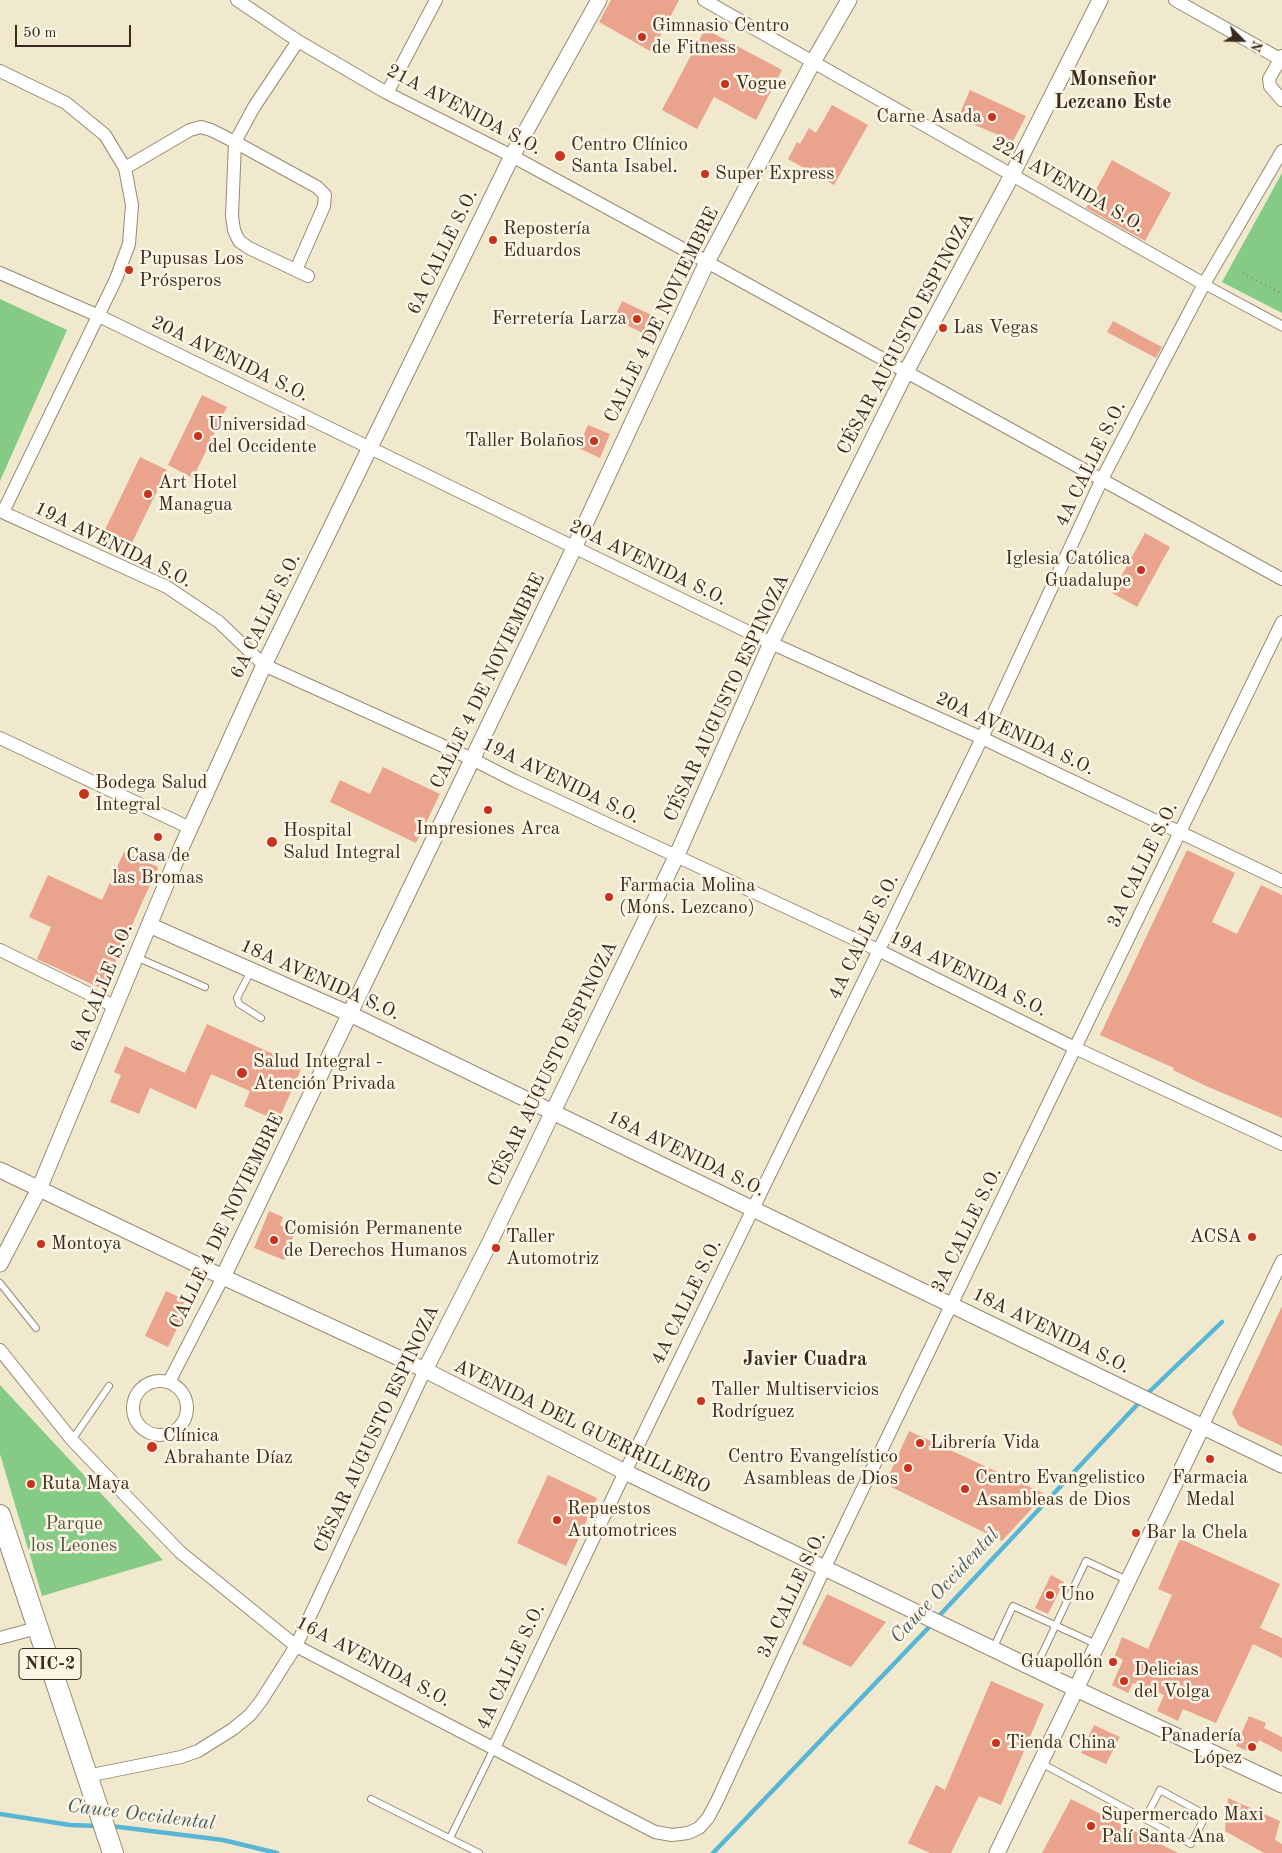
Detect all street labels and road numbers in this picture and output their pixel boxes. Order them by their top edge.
street label: 21A AVENIDA S.O. [383,59,545,161]
street label: 22A AVENIDA S.O. [988,132,1148,238]
street label: 6A CALLE S.O. [403,186,483,318]
street label: CALLE 4 DE NOVIEMBRE [600,203,724,427]
street label: CÉSAR AUGUSTO ESPINOZA [832,209,980,459]
street label: 20A AVENIDA S.O. [148,311,312,407]
street label: 4A CALLE S.O. [1051,398,1131,530]
street label: 19A AVENIDA S.O. [31,497,195,593]
street label: 20A AVENIDA S.O. [566,515,730,611]
street label: 6A CALLE S.O. [226,550,306,682]
street label: CALLE 4 DE NOVIEMBRE [426,569,550,793]
street label: CÉSAR AUGUSTO ESPINOZA [660,571,794,825]
street label: 20A AVENIDA S.O. [932,687,1098,781]
street label: 19A AVENIDA S.O. [479,733,643,829]
street label: 3A CALLE S.O. [1103,799,1183,931]
street label: 4A CALLE S.O. [824,871,904,1003]
street label: 6A CALLE S.O. [66,920,138,1056]
street label: 19A AVENIDA S.O. [886,926,1050,1022]
street label: 18A AVENIDA S.O. [237,935,403,1025]
street label: CÉSAR AUGUSTO ESPINOZA [483,937,623,1191]
street label: 18A AVENIDA S.O. [604,1106,768,1202]
street label: CALLE 4 DE NOVIEMBRE [165,1109,289,1333]
street label: 3A CALLE S.O. [927,1164,1007,1296]
street label: 4A CALLE S.O. [647,1236,727,1368]
street label: 18A AVENIDA S.O. [969,1283,1133,1379]
street label: CÉSAR AUGUSTO ESPINOZA [310,1302,444,1556]
street label: AVENIDA DEL GUERRILLERO [450,1355,714,1499]
street label: 3A CALLE S.O. [753,1528,831,1662]
street label: 4A CALLE S.O. [472,1600,550,1734]
street label: 16A AVENIDA S.O. [292,1611,454,1713]
road number: NIC-2 [19,1648,81,1680]

